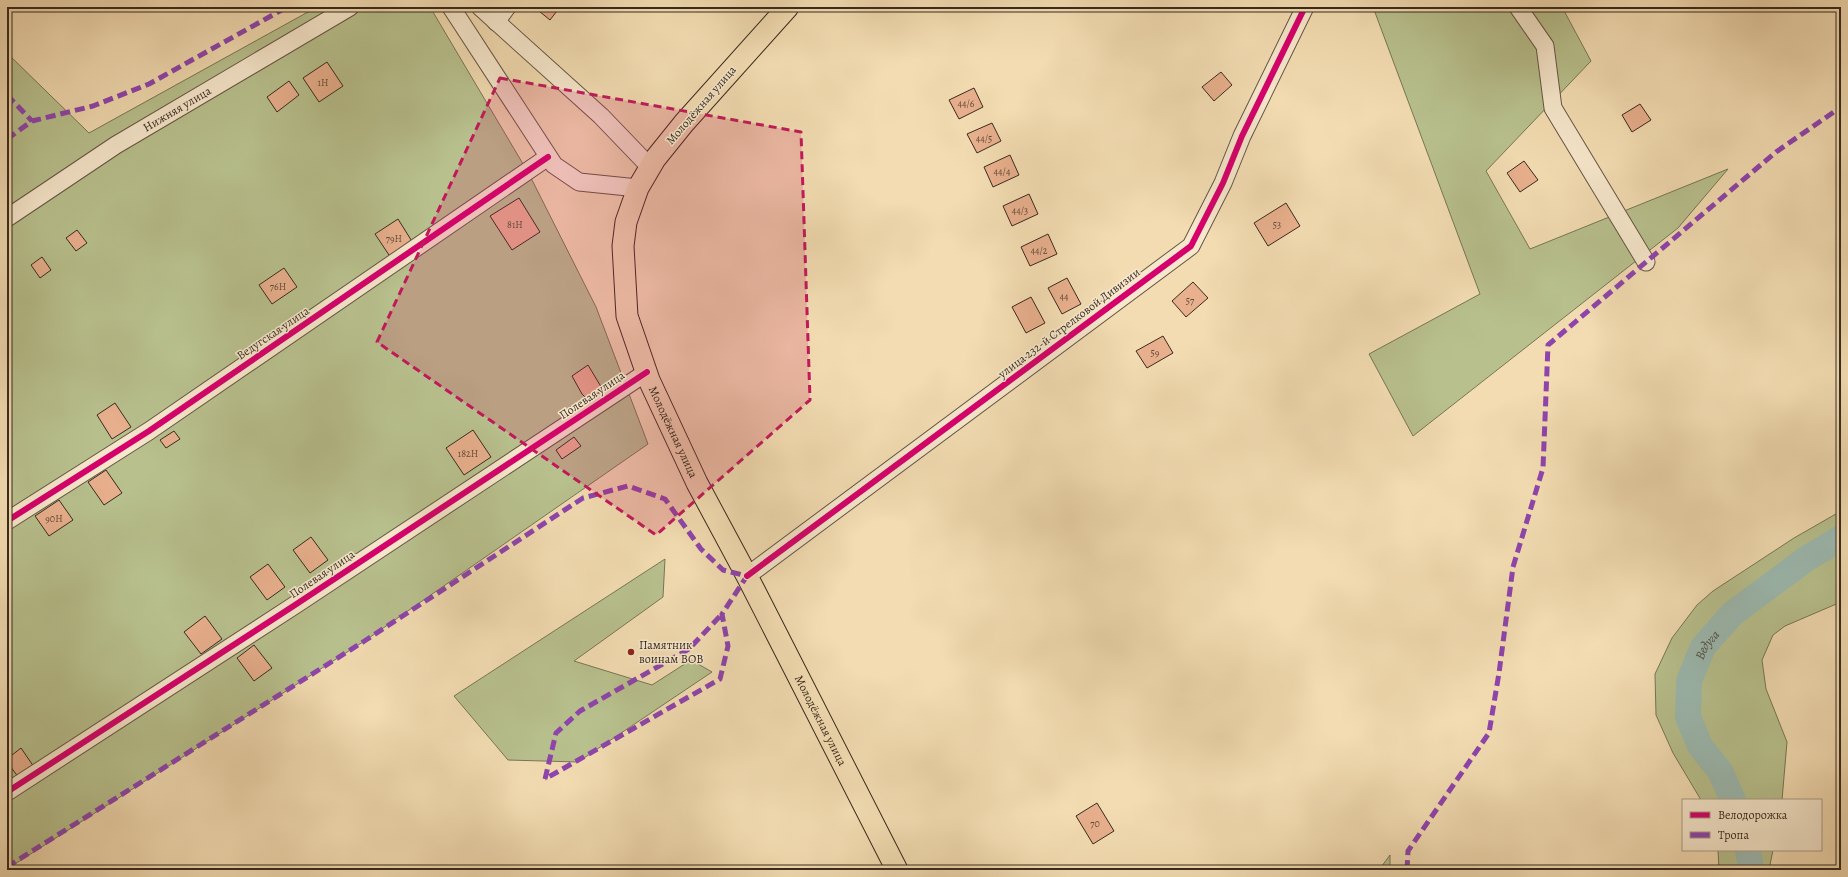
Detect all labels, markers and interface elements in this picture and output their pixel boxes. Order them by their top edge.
street label: Молодёжная улица [662,62,740,148]
house number: 1Н [318,76,328,89]
street label: Нижняя улица [140,82,214,135]
house number: 44/6 [958,97,975,110]
house number: 44/5 [976,132,992,145]
house number: 44/4 [994,165,1011,178]
house number: 44/3 [1012,204,1028,217]
house number: 81Н [507,218,523,231]
house number: 53 [1273,218,1281,231]
house number: 79Н [386,232,402,245]
house number: 44/2 [1030,244,1048,257]
street label: улица 232-й Стрелковой Дивизии [994,264,1143,382]
house number: 76Н [270,280,286,293]
house number: 44 [1059,290,1069,303]
house number: 57 [1186,294,1195,307]
street label: Ведугская улица [234,303,313,363]
house number: 59 [1151,346,1160,359]
street label: Полевая улица [556,367,628,423]
street label: Молодёжная улица [645,383,702,481]
house number: 182Н [458,447,478,460]
house number: 90Н [45,512,63,525]
street label: Полевая улица [286,546,358,602]
water label: Ведуга [1691,626,1723,662]
place label: Памятник воинам ВОВ [639,637,703,667]
marker: Памятник воинам ВОВ [626,647,636,657]
street label: Молодёжная улица [791,672,851,769]
legend [1682,799,1822,851]
text: Велодорожка [1718,807,1788,823]
house number: 70 [1090,817,1100,830]
text: Тропа [1718,827,1749,843]

